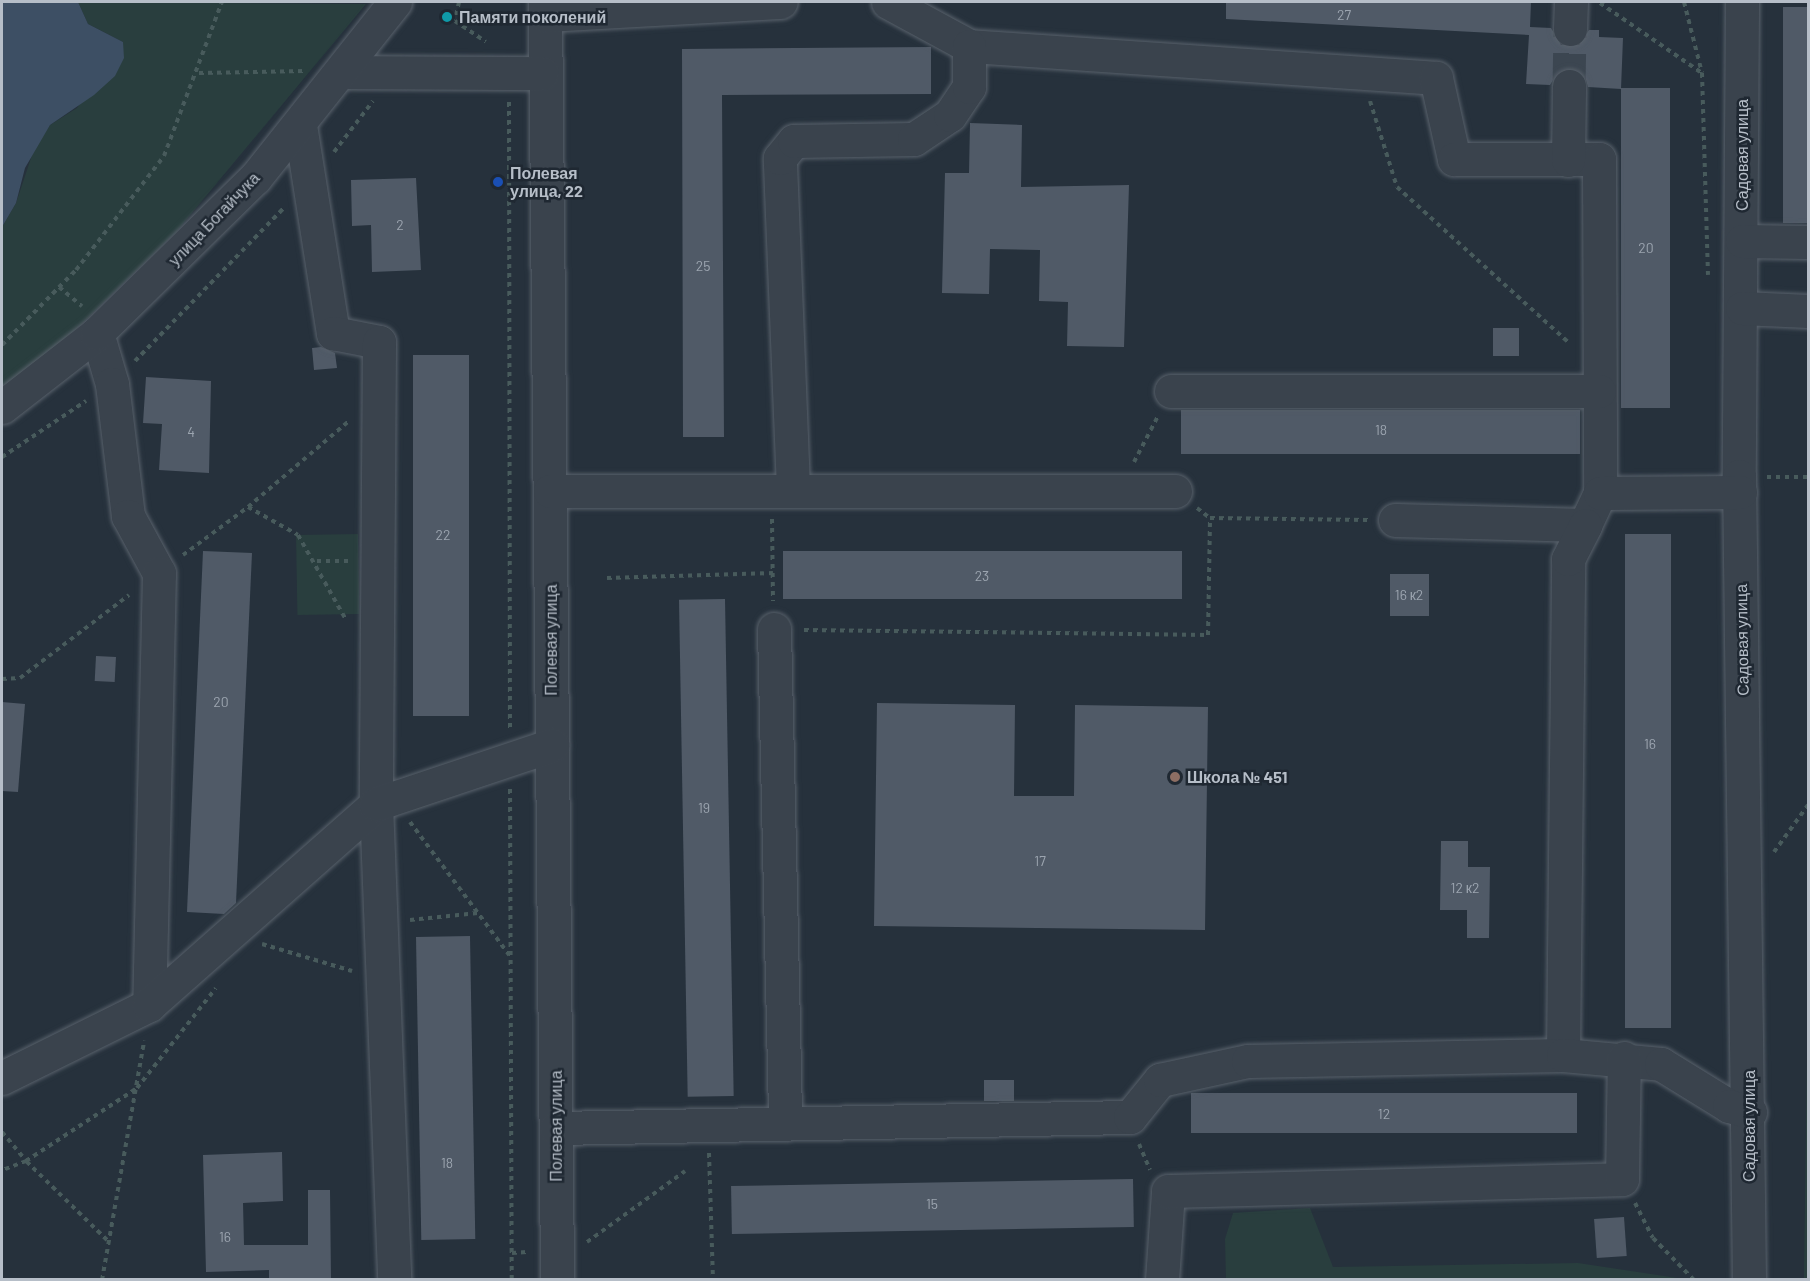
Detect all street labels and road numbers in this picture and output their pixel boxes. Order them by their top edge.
street label: Садовая улица [1732,99,1752,211]
street label: улица Богайчука [165,168,263,270]
street label: Полевая улица [541,584,561,696]
street label: Садовая улица [1731,584,1753,696]
street label: Полевая улица [546,1070,566,1182]
street label: Садовая улица [1739,1070,1759,1182]

